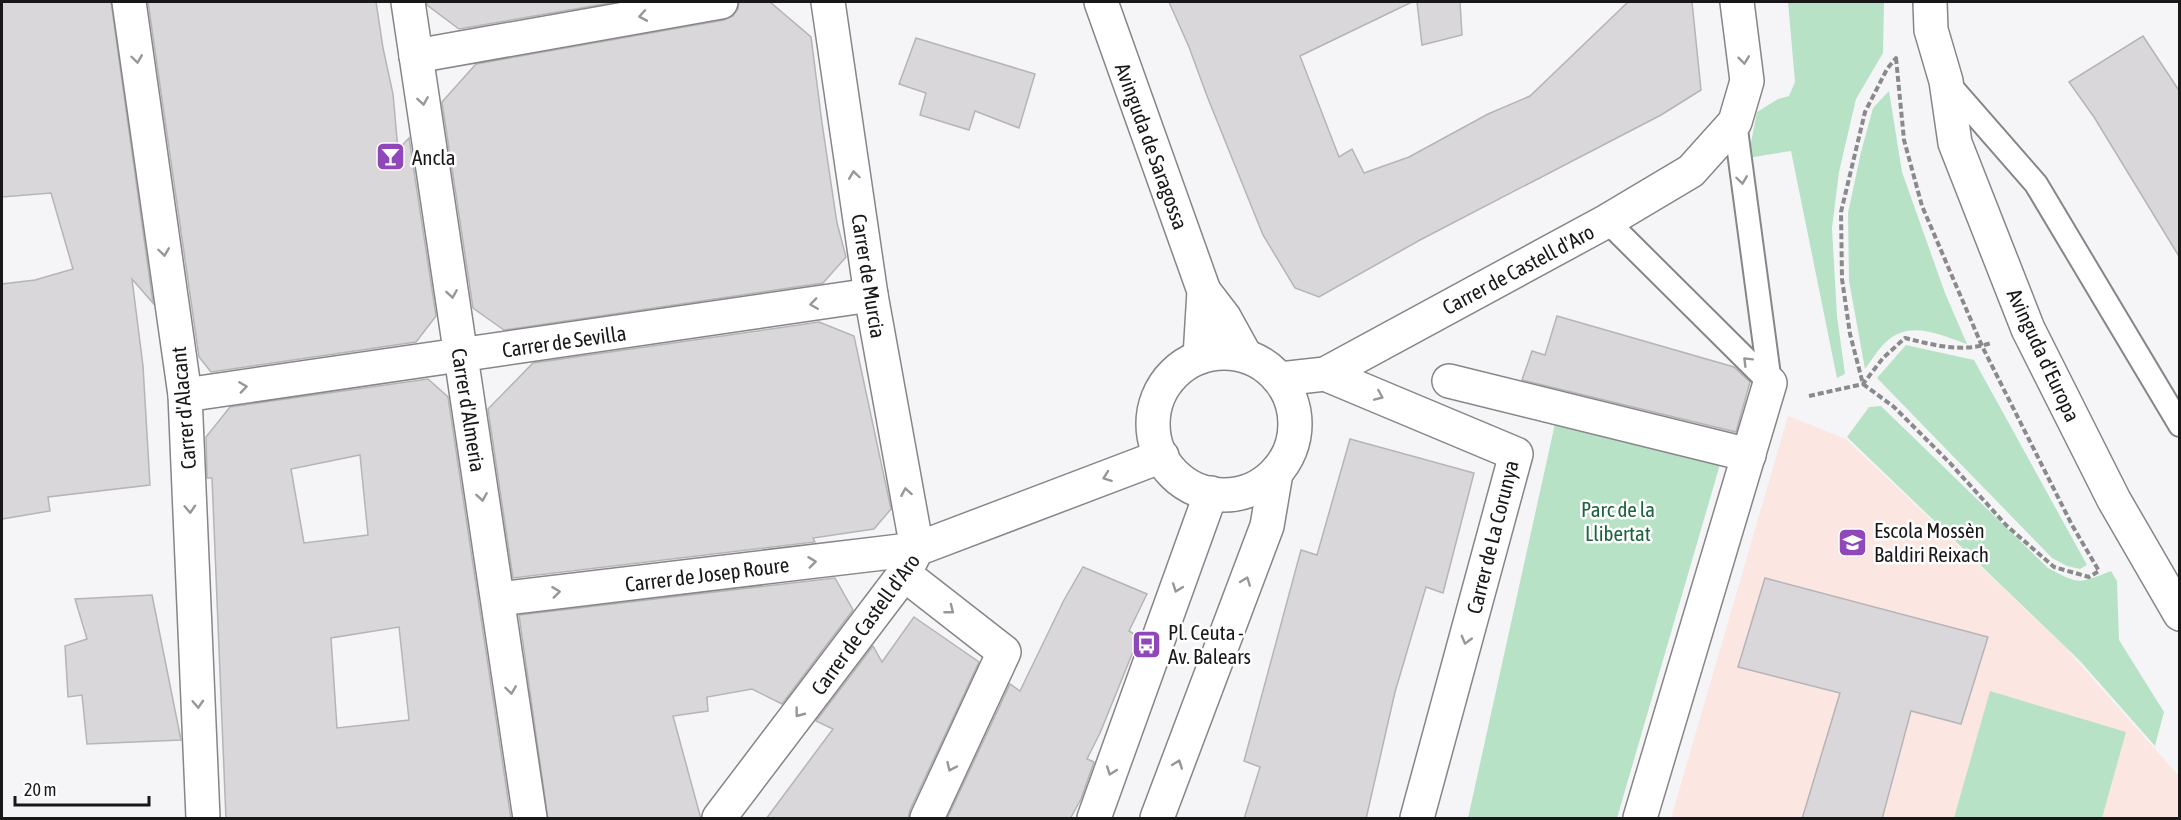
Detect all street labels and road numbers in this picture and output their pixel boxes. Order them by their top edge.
street label: Avinguda de Saragossa [1111,60,1193,232]
street label: Carrer de Murcia [847,212,891,340]
street label: Carrer de Castell d'Aro [1438,219,1598,319]
street label: Avinguda d'Europa [2003,285,2085,425]
street label: Carrer de Sevilla [500,320,628,362]
street label: Carrer d'Alacant [166,346,200,470]
street label: Carrer d'Almeria [447,346,491,474]
street label: Carrer de La Corunya [1461,458,1523,616]
street label: Carrer de Castell d'Aro [806,549,924,699]
street label: Carrer de Josep Roure [624,552,790,596]

